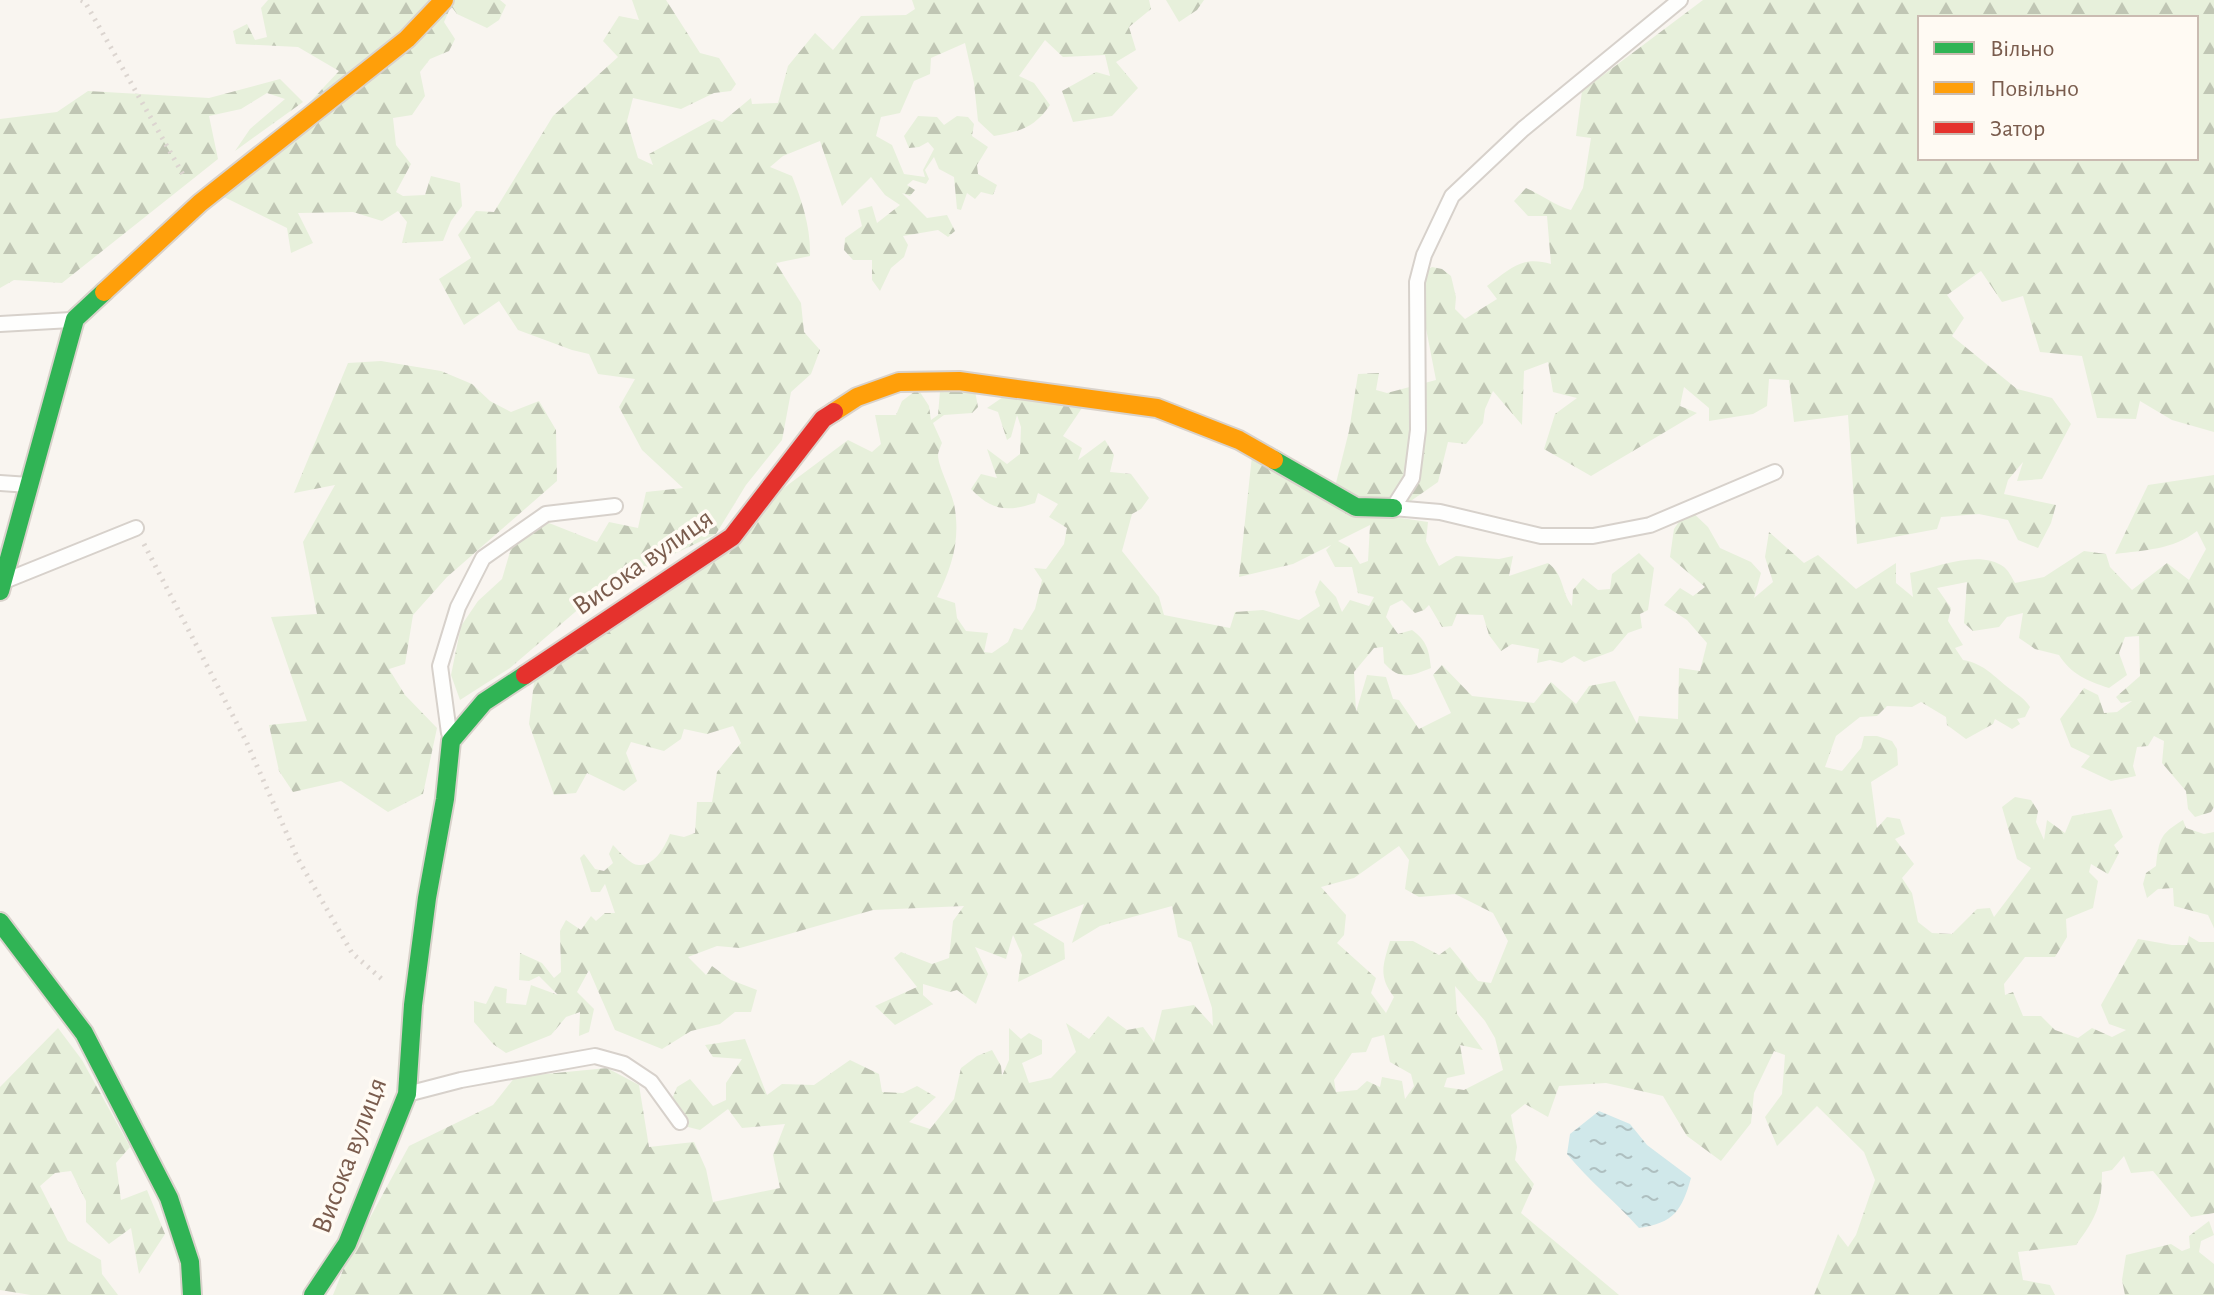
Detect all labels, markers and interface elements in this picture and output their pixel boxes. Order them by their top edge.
legend [1918,16,2198,160]
text: Вільно [1990,37,2055,61]
text: Повільно [1990,77,2079,101]
text: Затор [1990,117,2045,141]
street label: Висока вулиця [568,504,718,621]
street label: Висока вулиця [307,1074,392,1237]

